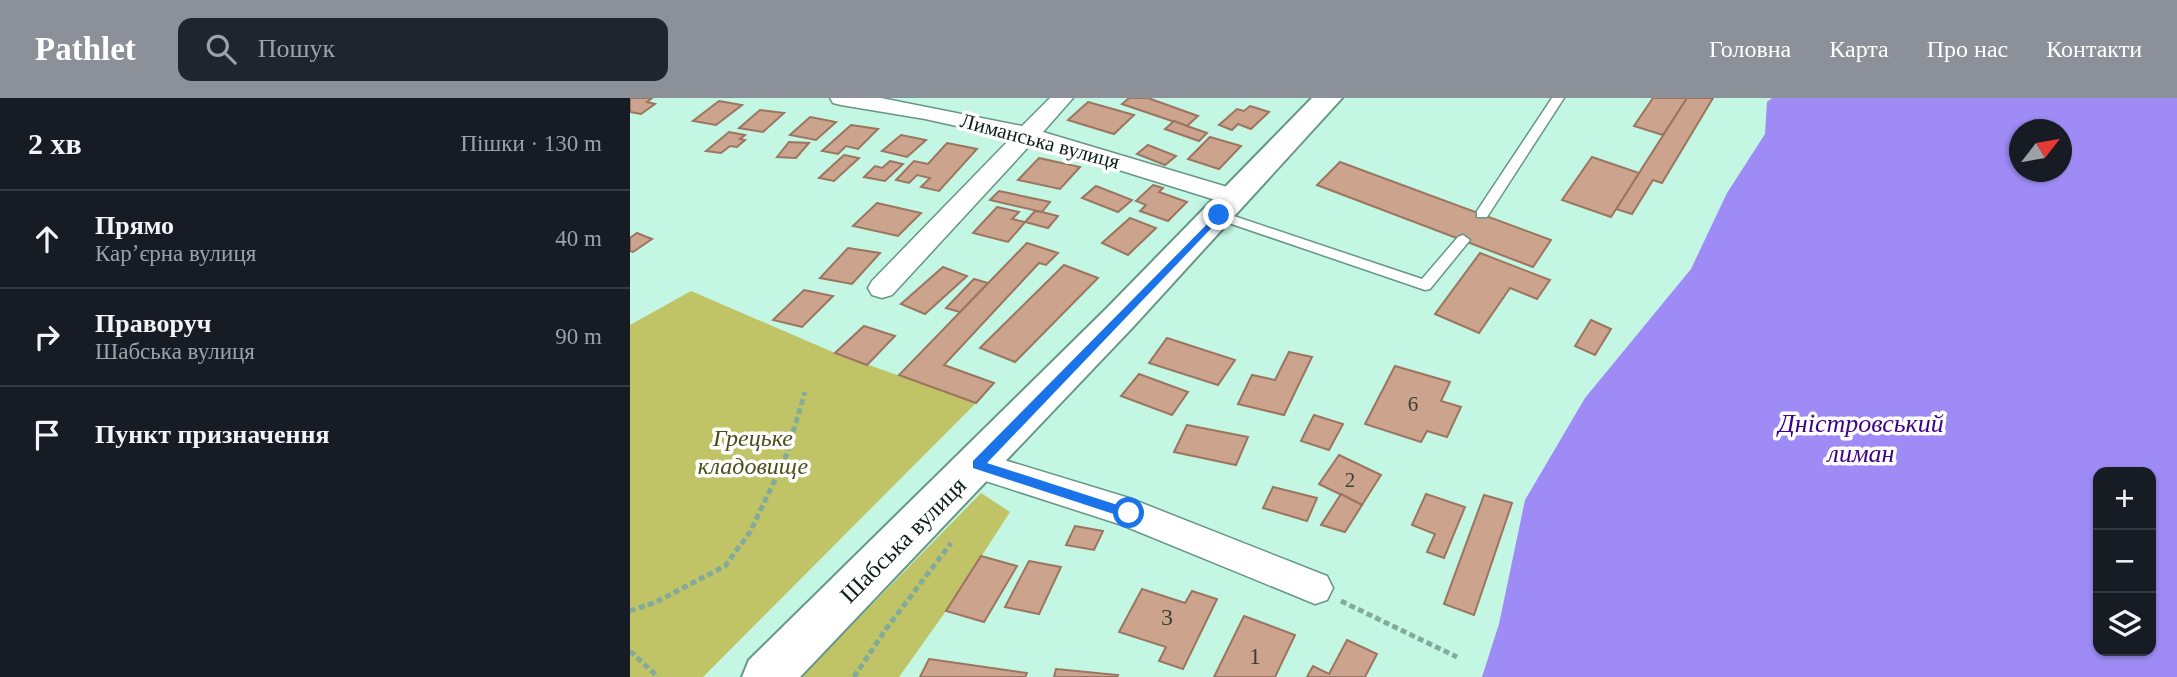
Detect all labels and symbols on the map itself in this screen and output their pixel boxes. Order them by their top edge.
street label: Лиманська вулиця [958,108,1123,174]
north arrow [2009,119,2072,182]
route end [1203,199,1234,230]
house number: 6 [1408,392,1418,416]
water label: Дністровський лиман [1775,409,1944,468]
park label: Грецьке кладовище [698,425,809,479]
house number: 2 [1345,468,1355,492]
street label: Шабська вулиця [835,472,971,608]
route start [1113,497,1144,528]
house number: 3 [1161,604,1173,630]
house number: 1 [1249,643,1261,669]

